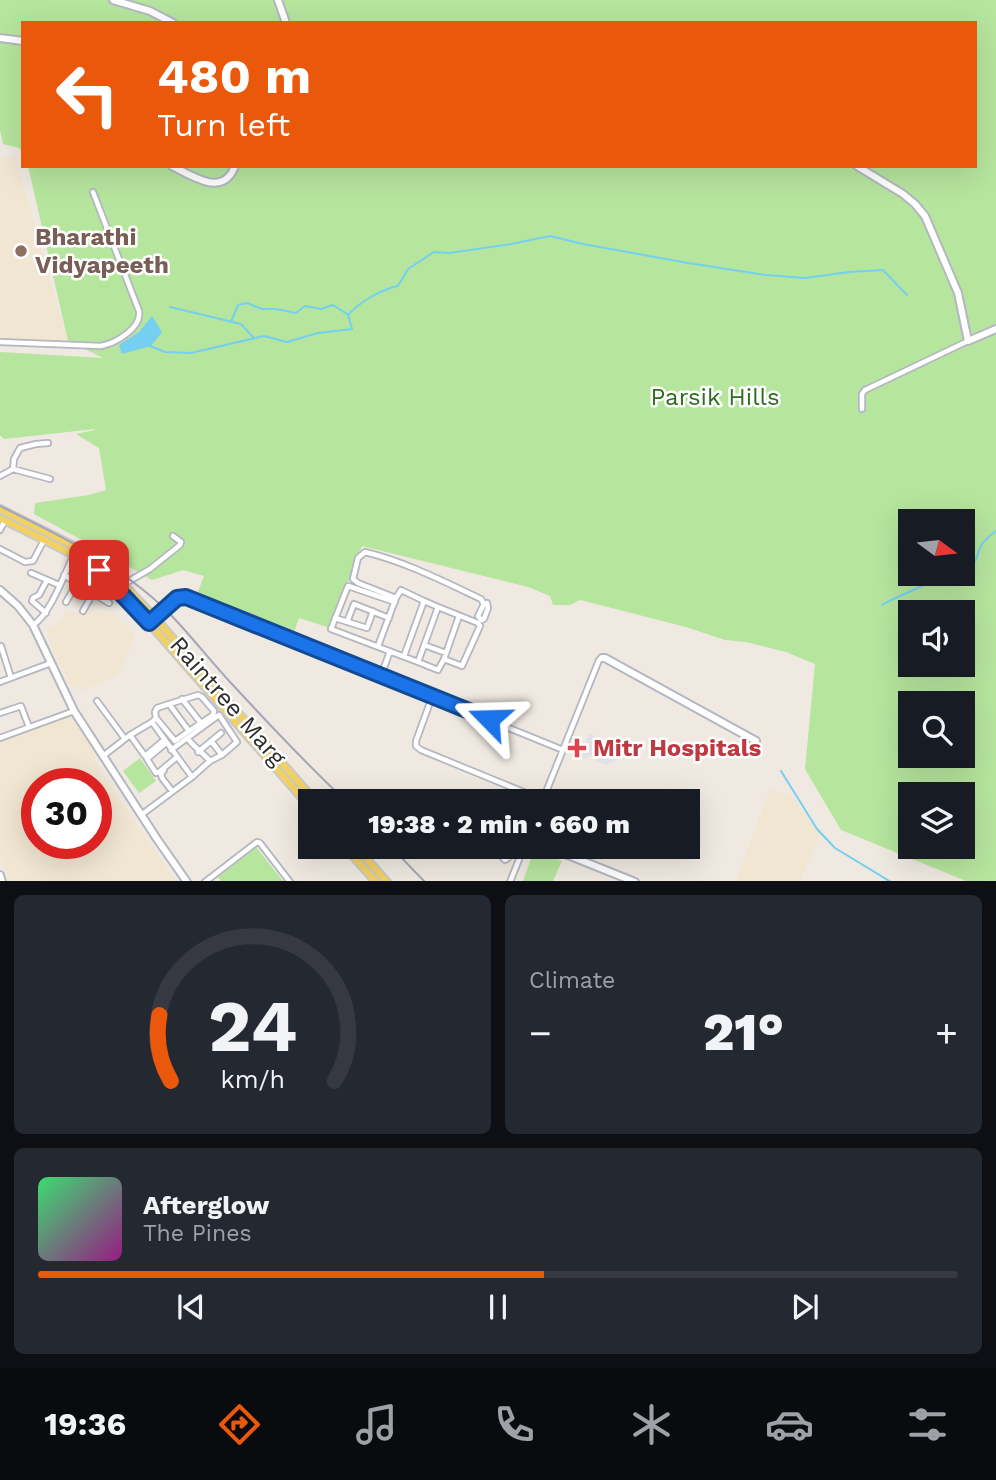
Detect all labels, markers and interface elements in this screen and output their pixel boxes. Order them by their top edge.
text: 480 m [157,47,311,105]
icon: left [42,49,133,140]
text: Turn left [157,106,290,144]
place label: Bharathi Vidyapeeth [35,223,169,279]
marker: Bharathi Vidyapeeth [13,243,29,259]
park label: Parsik Hills [650,383,780,411]
north arrow [898,509,975,586]
map controls [898,509,975,859]
pin [69,540,129,600]
icon: arrive [80,551,118,589]
button: sound [898,600,975,677]
street label: Raintree Marg [164,631,292,771]
position arrow [452,682,526,756]
button: search [898,691,975,768]
place label: Mitr Hospitals [593,734,761,762]
marker: Mitr Hospitals [567,738,587,758]
speed limit sign: 30 [21,768,112,859]
button: layers [898,782,975,859]
text: 19:38 · 2 min · 660 m [368,809,630,839]
text: Climate [529,967,615,994]
text: 24 [208,983,297,1069]
text: 21° [703,1002,784,1063]
text: − [529,1011,552,1055]
text: + [935,1011,958,1055]
text: km/h [220,1064,285,1093]
text: Afterglow [143,1190,269,1220]
text: The Pines [143,1220,252,1247]
icon: previous [172,1288,210,1326]
icon: pause [479,1288,517,1326]
icon: next [786,1288,824,1326]
icon: directions [215,1400,264,1449]
icon: music [352,1400,401,1449]
icon: phone [490,1400,539,1449]
icon: climate [627,1400,676,1449]
icon: car [765,1400,814,1449]
icon: filters [903,1400,952,1449]
text: 19:36 [44,1405,126,1443]

